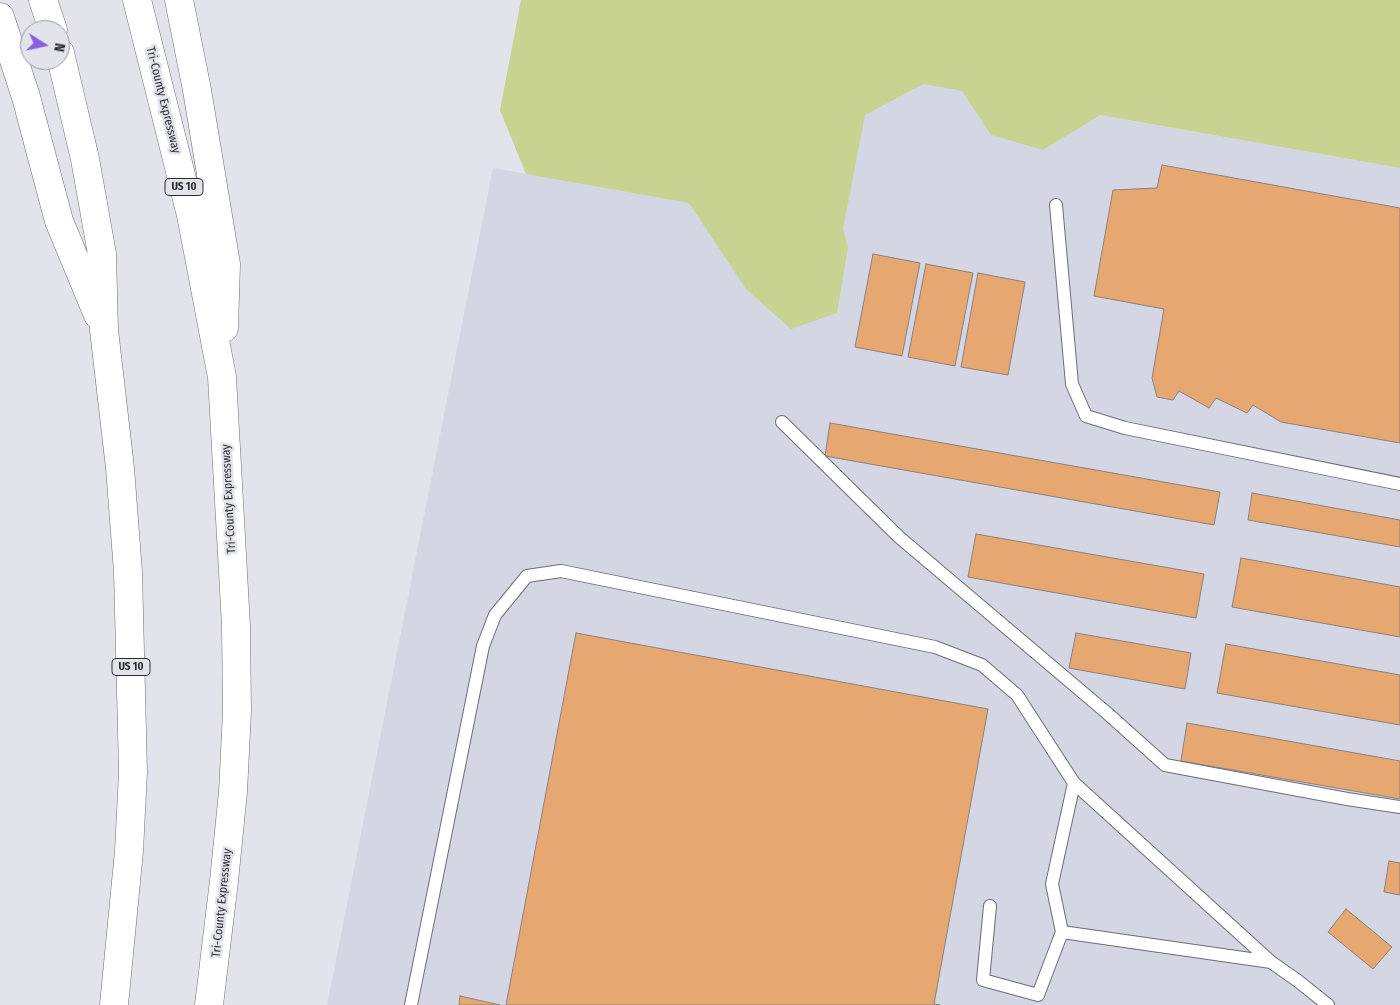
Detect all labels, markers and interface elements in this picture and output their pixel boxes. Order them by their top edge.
north arrow [20,20,70,70]
text: N [50,42,68,53]
street label: Tri-County Expressway [143,45,183,155]
road number: US 10 [165,178,203,196]
street label: Tri-County Expressway [219,444,239,554]
road number: US 10 [112,659,150,676]
street label: Tri-County Expressway [209,848,235,958]

